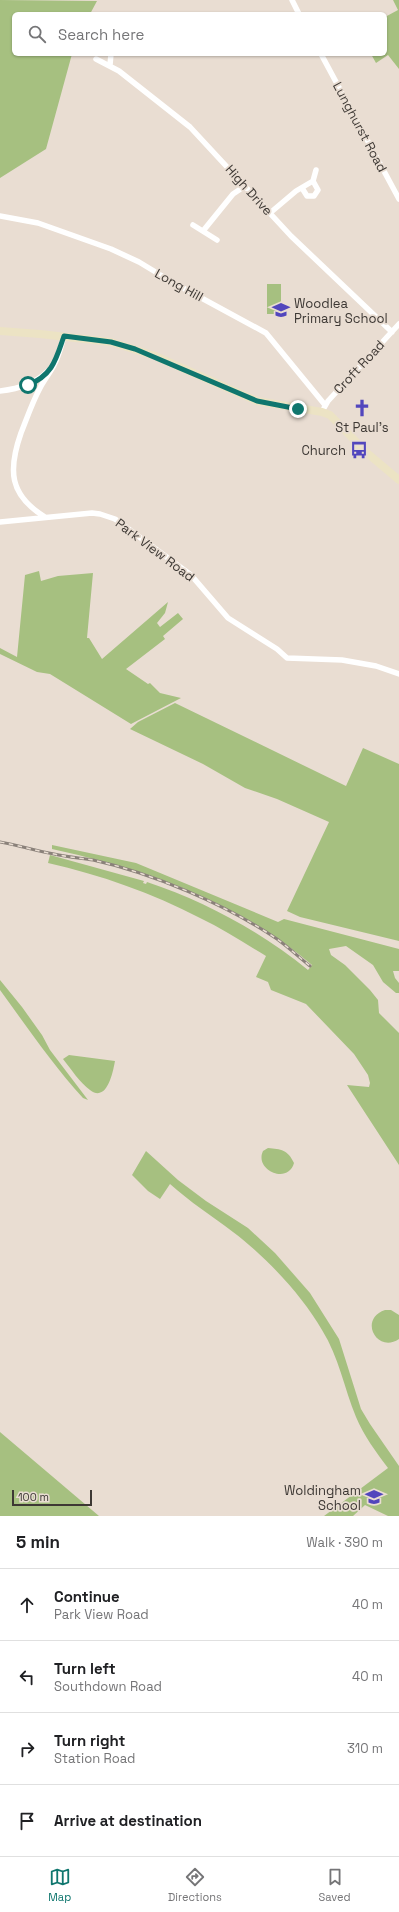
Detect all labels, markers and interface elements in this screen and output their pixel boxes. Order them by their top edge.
search box [12,12,387,56]
icon: search [26,23,48,45]
text: Search here [58,25,144,44]
street label: Lunghurst Road [329,79,391,175]
street label: High Drive [222,161,276,219]
street label: Long Hill [152,265,206,305]
place label: Woodlea Primary School [294,295,388,327]
school or university icon: Woodlea Primary School [271,300,291,320]
street label: Croft Road [330,337,388,397]
route start [19,376,37,394]
church icon: St Paul's [352,398,372,418]
route end [289,400,307,418]
place label: St Paul's [335,419,389,436]
bus stop icon: Church [349,440,369,460]
place label: Church [301,442,346,459]
street label: Park View Road [112,515,198,585]
place label: Woldingham School [284,1482,361,1514]
school or university icon: Woldingham School [364,1487,384,1507]
scale bar [12,1488,92,1507]
text: 100 m [18,1490,49,1504]
text: 5 min [16,1531,60,1553]
text: Walk · 390 m [306,1534,383,1551]
text: Continue [54,1587,120,1606]
icon: ahead [16,1594,38,1616]
text: 40 m [352,1596,383,1613]
text: Park View Road [54,1606,149,1623]
text: Turn left [54,1659,116,1678]
icon: left [16,1666,38,1688]
text: 40 m [352,1668,383,1685]
text: Southdown Road [54,1678,162,1695]
text: Turn right [54,1731,125,1750]
icon: right [16,1738,38,1760]
text: 310 m [347,1740,383,1757]
text: Station Road [54,1750,135,1767]
icon: arrive [16,1810,38,1832]
text: Arrive at destination [54,1811,202,1830]
tab: Map [48,1866,71,1904]
tab: Directions [168,1866,222,1904]
tab: Saved [319,1866,351,1904]

